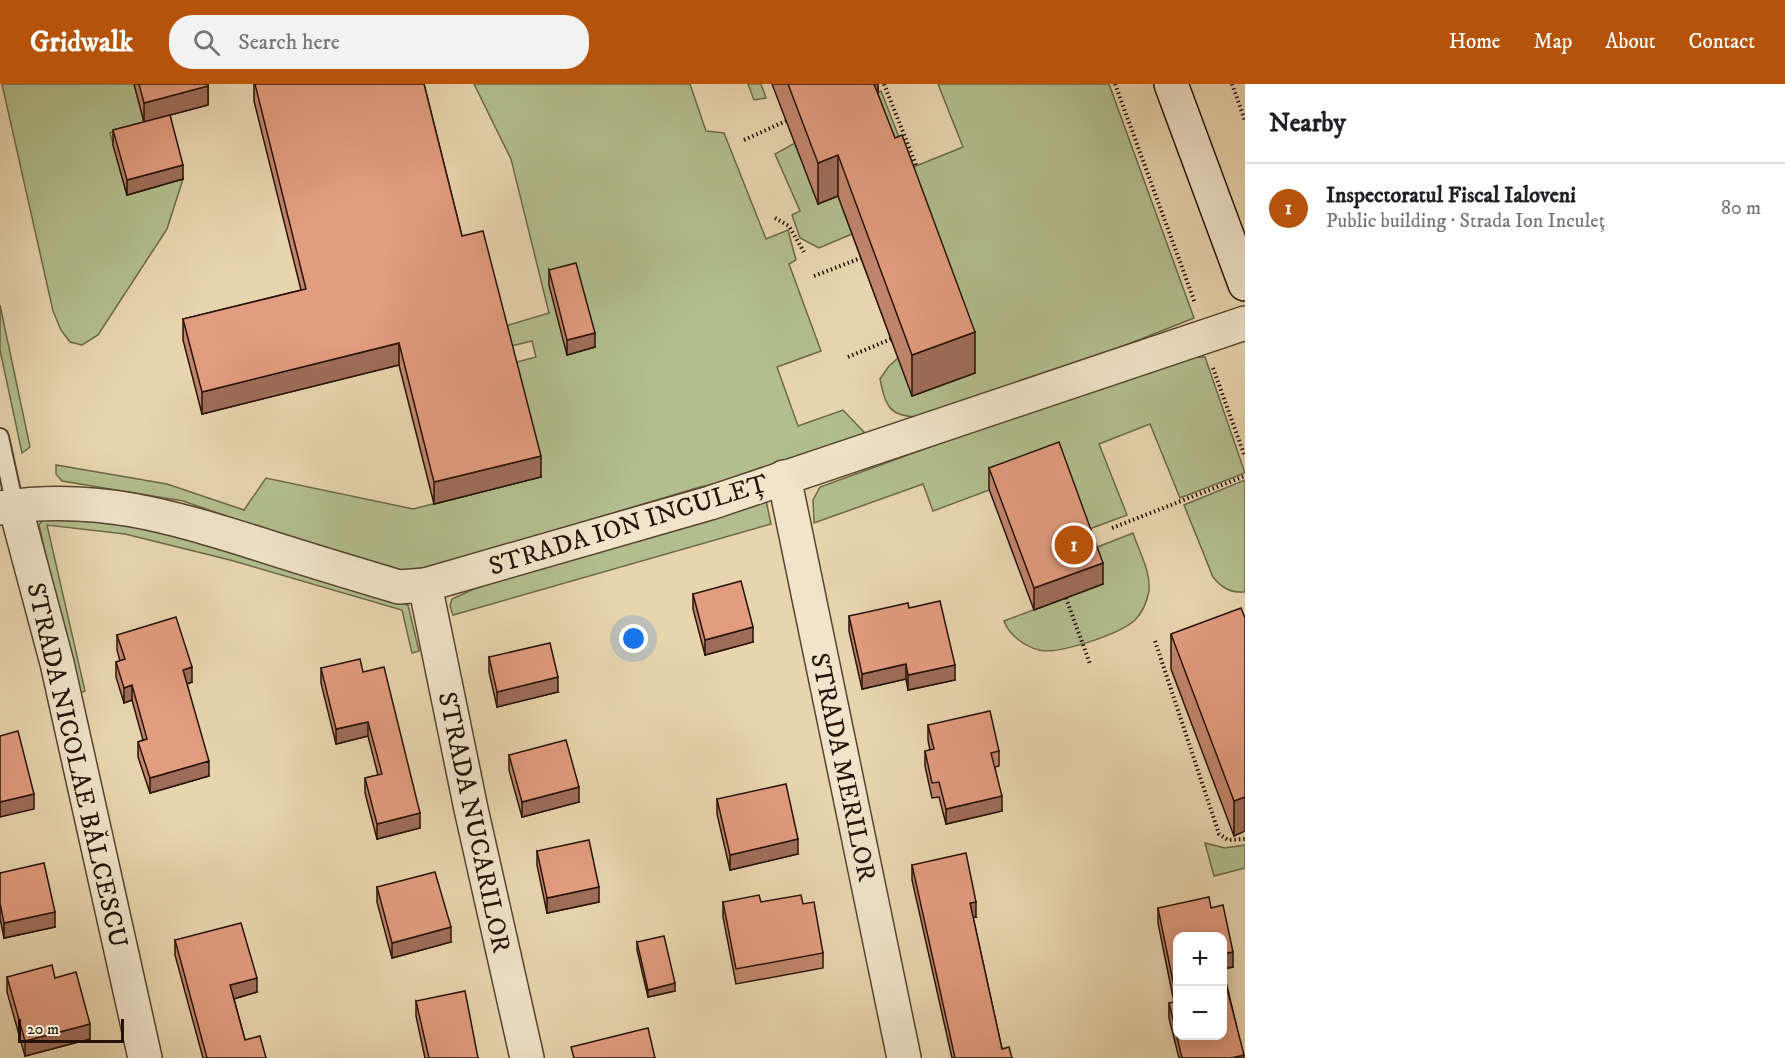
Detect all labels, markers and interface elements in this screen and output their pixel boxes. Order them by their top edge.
search box [169,15,589,69]
text: Gridwalk [30,25,133,60]
icon: search [190,26,223,59]
text: Search here [238,29,340,56]
text: Home [1449,29,1501,55]
text: Map [1534,29,1572,55]
text: About [1605,29,1656,55]
text: Contact [1689,29,1755,55]
text: Nearby [1269,107,1346,140]
text: Inspectoratul Fiscal Ialoveni [1326,182,1576,209]
text: 1 [1285,196,1292,221]
text: 80 m [1721,196,1761,221]
text: Public building · Strada Ion Inculeț [1326,209,1605,234]
street label: STRADA ION INCULEȚ [485,467,772,584]
pin: 1 [1054,522,1094,568]
street label: STRADA NICOLAE BĂLCESCU [18,579,136,951]
your location [619,624,648,653]
street label: STRADA MERILOR [802,650,883,885]
street label: STRADA NUCARILOR [430,689,517,956]
map controls [1173,932,1227,1040]
button: + [1173,932,1227,986]
button: − [1173,986,1227,1040]
scale bar [18,1016,124,1044]
text: 20 m [27,1019,59,1039]

